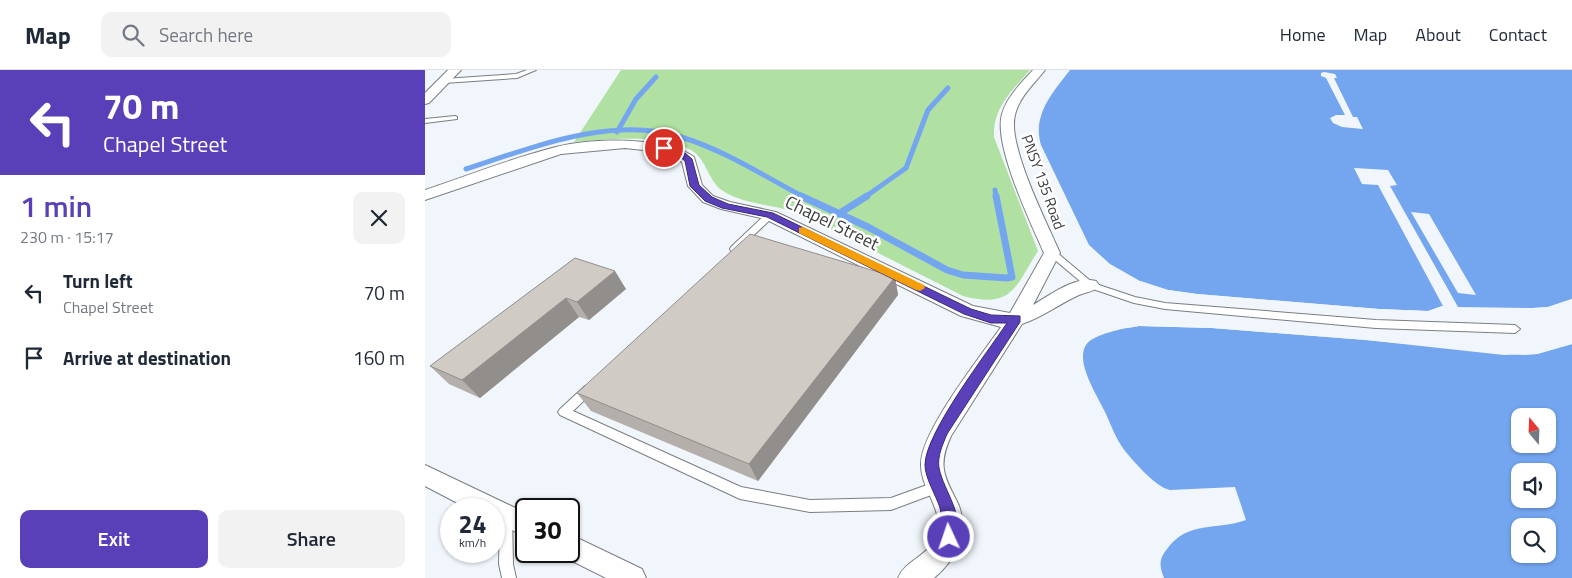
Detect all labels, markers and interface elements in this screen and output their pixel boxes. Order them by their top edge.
search box [101,12,451,57]
text: Map [25,17,71,53]
text: Search here [159,20,253,49]
icon: search [119,21,147,49]
text: Home [1280,21,1326,48]
text: Map [1354,21,1387,48]
text: About [1415,21,1461,48]
text: Contact [1489,21,1547,48]
text: 70 m [103,79,179,133]
icon: left [20,90,85,155]
text: Chapel Street [103,127,227,161]
pin [643,127,685,169]
street label: PNSY 135 Road [1016,131,1071,232]
icon: arrive [650,134,678,162]
text: 1 min [20,183,92,229]
street label: Chapel Street [781,188,884,257]
button: close [353,192,405,244]
text: 230 m · 15:17 [20,225,114,249]
text: Turn left [63,266,133,295]
text: 70 m [364,278,405,307]
icon: left [20,279,48,307]
text: Chapel Street [63,295,153,319]
text: Arrive at destination [63,343,231,372]
text: 160 m [353,343,405,372]
icon: arrive [20,344,48,372]
north arrow [1511,408,1556,452]
map controls [1511,408,1556,563]
button: sound [1511,463,1556,508]
speed limit sign: 30 [515,498,580,563]
text: 24 [458,505,487,543]
button: Exit [20,510,208,568]
button: Share [218,510,405,568]
position arrow [922,510,974,562]
button: search [1511,518,1556,563]
text: km/h [459,533,486,552]

